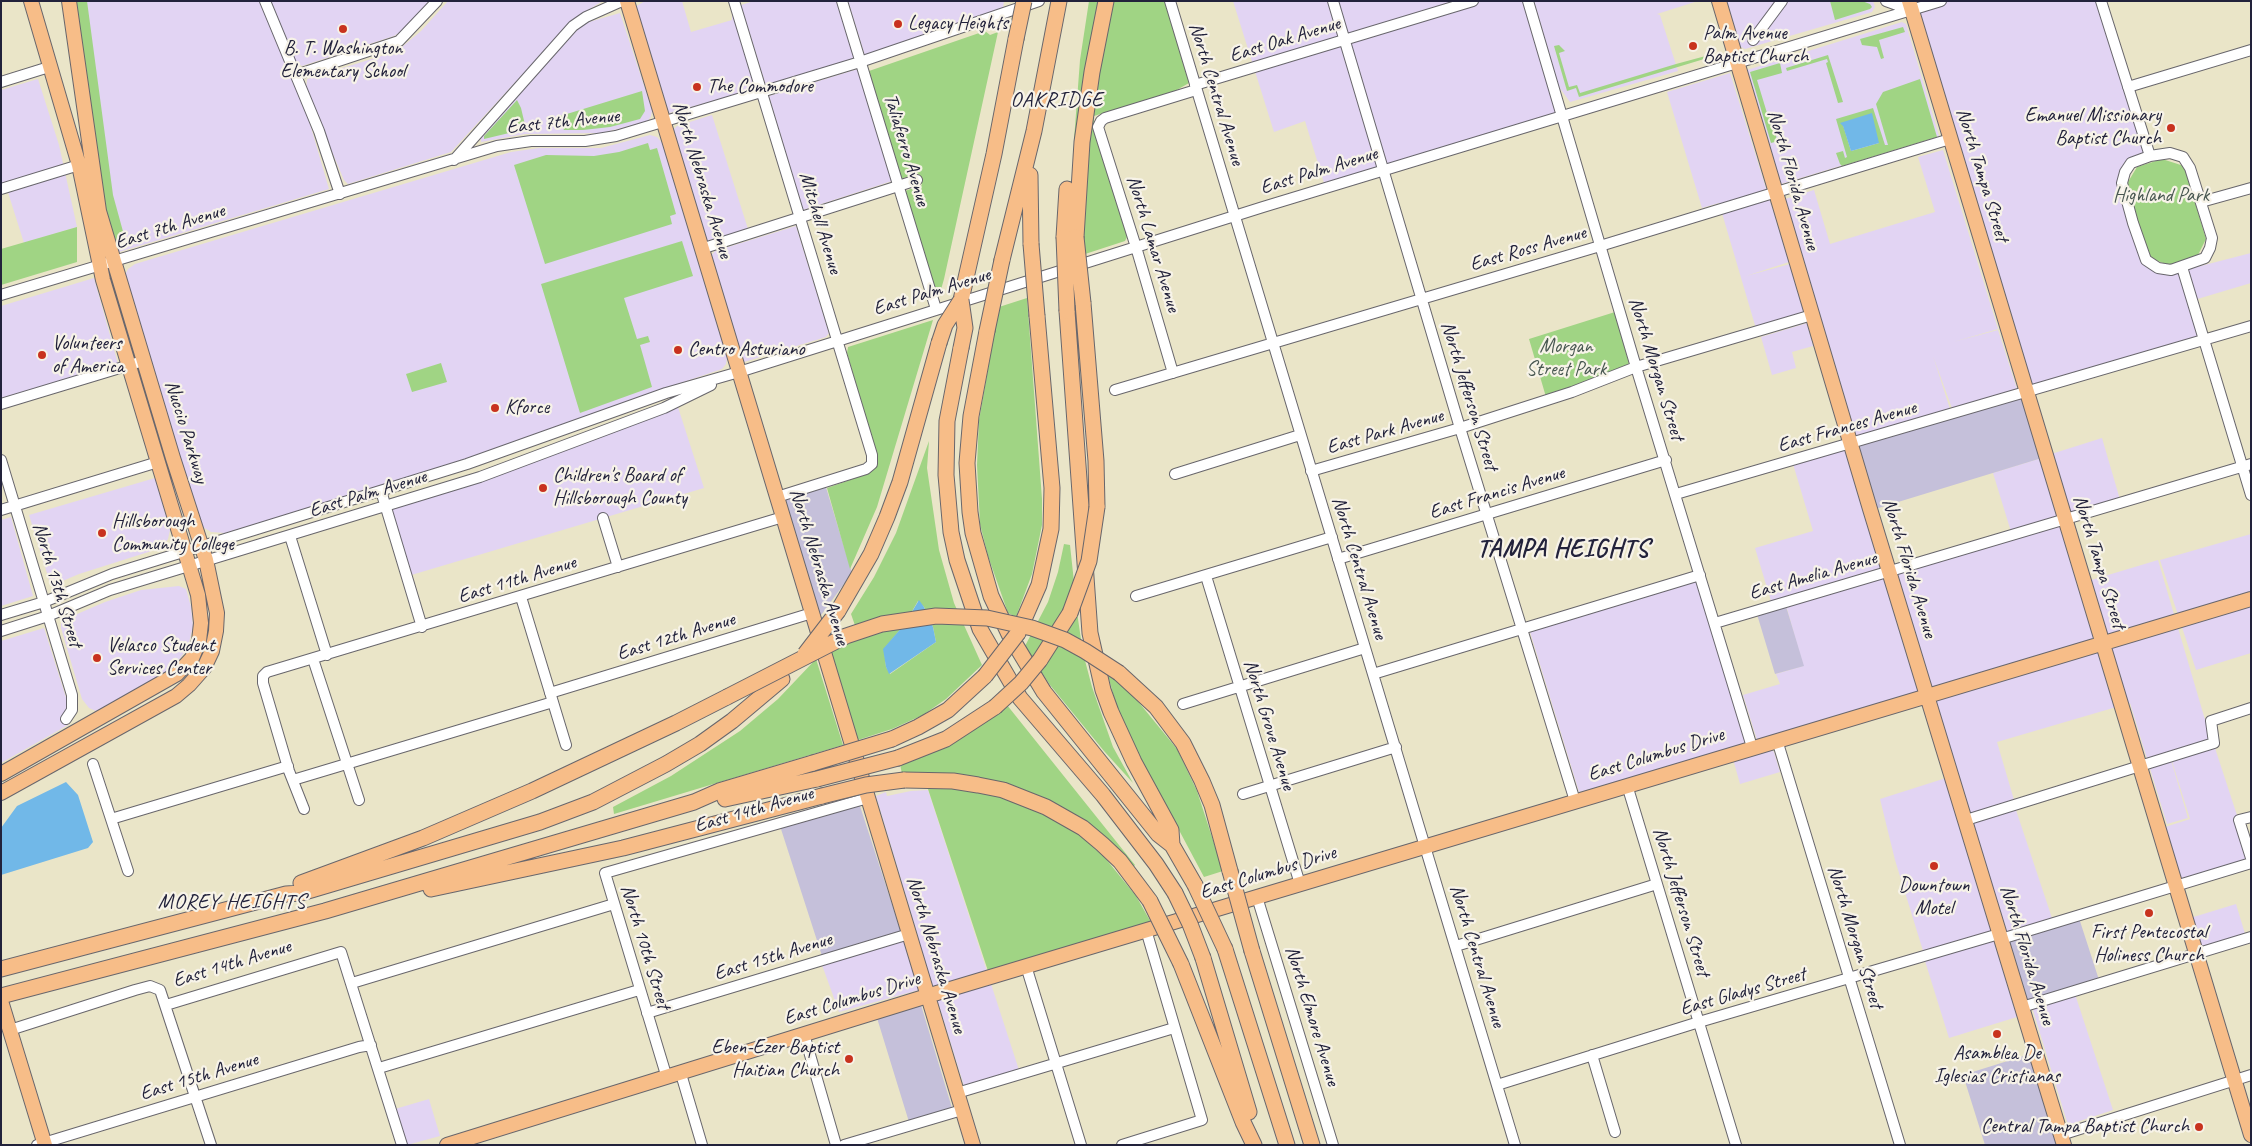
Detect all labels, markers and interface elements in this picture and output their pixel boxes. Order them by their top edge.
place label: Legacy Heights [908,12,1008,36]
street label: East Oak Avenue [1227,12,1343,68]
marker: Legacy Heights [892,18,904,30]
street label: North Central Avenue [1183,20,1249,168]
place label: Palm Avenue Baptist Church [1703,22,1808,69]
marker: B. T. Washington Elementary School [337,23,349,35]
place label: B. T. Washington Elementary School [281,37,405,84]
marker: Palm Avenue Baptist Church [1687,40,1699,52]
place label: The Commodore [707,75,813,99]
marker: The Commodore [691,81,703,93]
district label: OAKRIDGE [1010,87,1104,113]
street label: Taliaferro Avenue [878,91,934,209]
street label: North Nebraska Avenue [667,99,737,261]
street label: East 7th Avenue [506,104,620,140]
place label: Emanuel Missionary Baptist Church [2025,104,2161,151]
street label: North Tampa Street [1950,105,2014,245]
street label: North Florida Avenue [1762,107,1824,253]
marker: Emanuel Missionary Baptist Church [2165,122,2177,134]
street label: East Palm Avenue [1258,142,1380,200]
street label: Mitchell Avenue [793,169,847,277]
street label: North Lamar Avenue [1121,173,1185,315]
park label: Highland Park [2113,184,2209,208]
street label: East 7th Avenue [112,199,228,255]
street label: East Ross Avenue [1467,221,1589,277]
street label: East Palm Avenue [871,263,993,321]
street label: North Morgan Street [1623,295,1689,443]
street label: North Jefferson Street [1435,319,1503,473]
place label: Volunteers of America [52,332,124,379]
park label: Morgan Street Park [1526,335,1606,382]
place label: Centro Asturiano [688,338,805,362]
marker: Centro Asturiano [672,344,684,356]
marker: Volunteers of America [36,349,48,361]
street label: Nuccio Parkway [159,378,213,486]
place label: Kforce [505,396,549,420]
street label: East Frances Avenue [1775,396,1919,458]
marker: Kforce [489,402,501,414]
street label: East Park Avenue [1324,404,1446,460]
street label: East Francis Avenue [1426,461,1568,525]
place label: Children's Board of Hillsborough County [553,464,687,511]
street label: East Palm Avenue [307,465,429,523]
marker: Children's Board of Hillsborough County [537,482,549,494]
street label: North Nebraska Avenue [784,486,854,648]
street label: North Tampa Street [2067,492,2131,632]
street label: North Central Avenue [1326,494,1392,642]
street label: North Florida Avenue [1876,495,1942,641]
place label: Hillsborough Community College [112,510,234,557]
street label: North 13th Street [27,520,87,650]
marker: Hillsborough Community College [96,527,108,539]
district label: TAMPA HEIGHTS [1475,534,1651,564]
street label: East Amelia Avenue [1747,546,1879,606]
street label: East 11th Avenue [455,551,579,609]
street label: East 12th Avenue [614,608,738,666]
place label: Velasco Student Services Center [107,634,215,681]
marker: Velasco Student Services Center [91,652,103,664]
street label: North Grove Avenue [1238,657,1300,793]
street label: East Columbus Drive [1585,723,1727,787]
street label: East 14th Avenue [692,782,816,838]
street label: North Jefferson Street [1647,825,1715,979]
street label: East Columbus Drive [1197,841,1339,905]
marker: Downtown Motel [1928,860,1940,872]
street label: North Morgan Street [1822,863,1888,1011]
street label: North Nebraska Avenue [901,874,971,1036]
place label: Downtown Motel [1899,874,1969,921]
street label: North 10th Street [615,882,675,1012]
street label: North Central Avenue [1444,882,1510,1030]
street label: North Florida Avenue [1994,882,2060,1028]
district label: MOREY HEIGHTS [156,889,308,915]
marker: First Pentecostal Holiness Church [2143,907,2155,919]
place label: First Pentecostal Holiness Church [2091,921,2207,968]
street label: East 15th Avenue [711,928,835,986]
street label: East 14th Avenue [170,935,294,993]
street label: North Elmore Avenue [1279,943,1345,1089]
street label: East Gladys Street [1677,963,1809,1021]
street label: East Columbus Drive [781,967,923,1031]
marker: Asamblea De Iglesias Cristianas [1991,1028,2003,1040]
place label: Eben-Ezer Baptist Haitian Church [711,1036,839,1083]
place label: Asamblea De Iglesias Cristianas [1934,1042,2060,1089]
street label: East 15th Avenue [137,1048,261,1106]
marker: Eben-Ezer Baptist Haitian Church [843,1053,855,1065]
place label: Central Tampa Baptist Church [1981,1115,2189,1139]
marker: Central Tampa Baptist Church [2193,1121,2205,1133]

